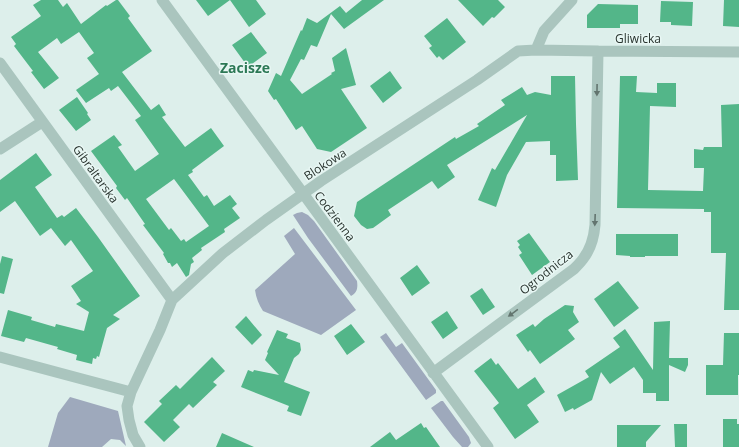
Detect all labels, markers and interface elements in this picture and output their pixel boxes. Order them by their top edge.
street label: Gliwicka [615,30,661,47]
district label: Zacisze [220,58,270,77]
one-way arrow [594,84,601,96]
street label: Gibraltarska [69,141,123,207]
street label: Blokowa [300,144,350,184]
street label: Codzienna [310,187,360,245]
one-way arrow [592,214,599,226]
street label: Ogrodnicza [516,246,576,298]
one-way arrow [508,309,519,318]

